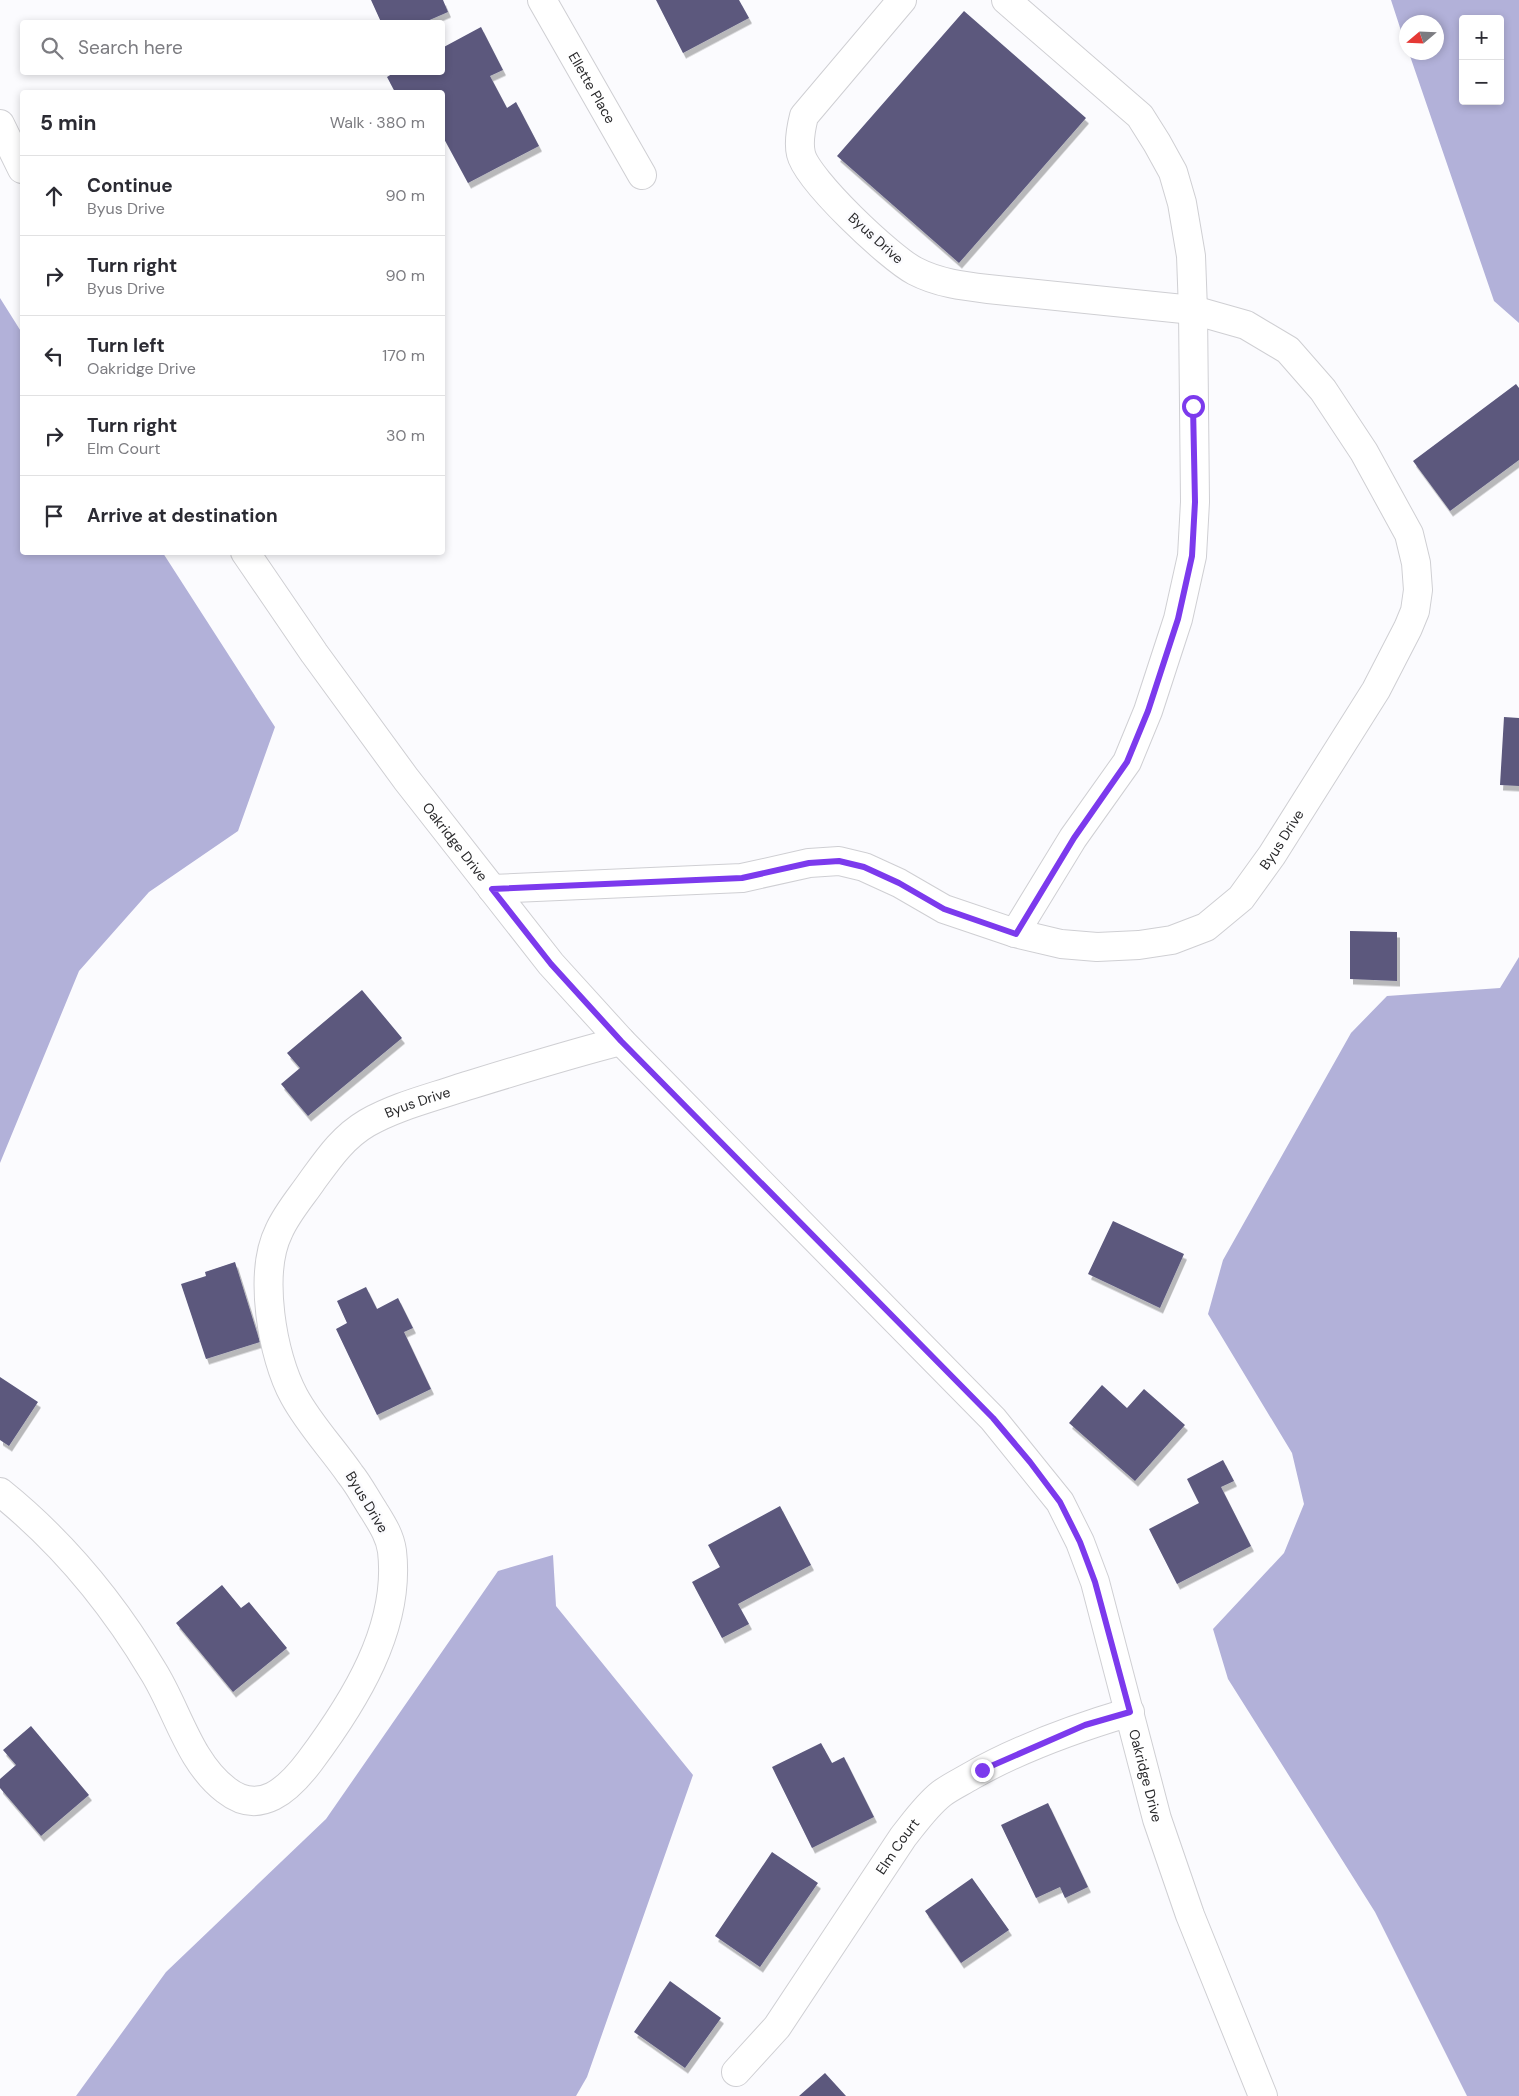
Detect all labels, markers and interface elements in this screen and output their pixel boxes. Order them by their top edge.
north arrow [1399,15,1444,60]
map controls [1459,15,1504,105]
button: + [1459,15,1504,60]
search box [20,20,445,75]
icon: search [38,34,66,62]
text: Search here [78,35,183,60]
street label: Ellette Place [565,49,620,127]
button: − [1459,60,1504,105]
text: 5 min [40,109,96,137]
text: Walk · 380 m [330,112,425,133]
text: Continue [87,173,173,198]
icon: ahead [40,182,68,210]
text: 90 m [385,185,425,206]
text: Byus Drive [87,198,165,219]
street label: Byus Drive [845,209,907,268]
text: Turn right [87,253,177,278]
icon: right [40,262,68,290]
text: 90 m [385,265,425,286]
text: Byus Drive [87,278,165,299]
text: Turn left [87,333,165,358]
icon: left [40,342,68,370]
text: 170 m [382,345,425,366]
text: Oakridge Drive [87,358,196,379]
route start [1182,395,1205,418]
text: Turn right [87,413,177,438]
icon: right [40,422,68,450]
text: 30 m [386,425,425,446]
text: Elm Court [87,438,160,459]
icon: arrive [40,502,68,530]
text: Arrive at destination [87,503,278,528]
street label: Oakridge Drive [419,799,492,885]
street label: Byus Drive [1255,806,1308,873]
street label: Byus Drive [382,1083,453,1122]
street label: Byus Drive [342,1468,392,1536]
street label: Oakridge Drive [1125,1727,1166,1824]
route end [971,1759,994,1782]
street label: Elm Court [872,1815,923,1878]

